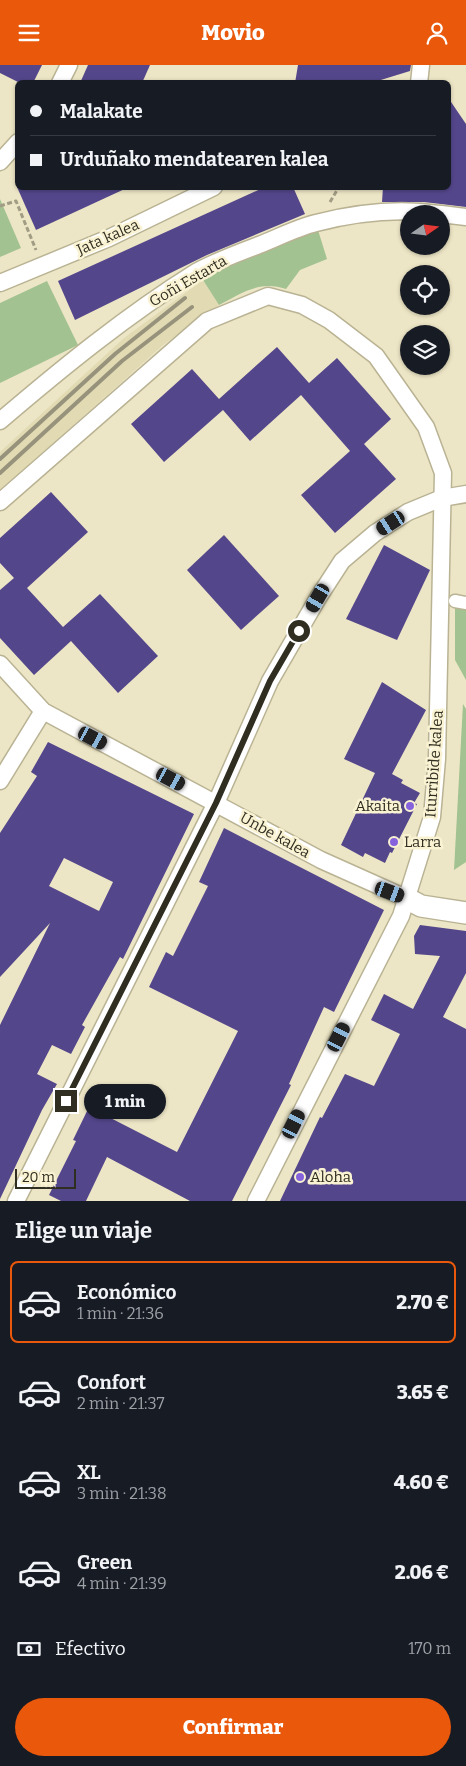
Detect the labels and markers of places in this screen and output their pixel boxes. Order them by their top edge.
place label: Akaita [355,797,400,815]
marker: Akaita [404,800,416,812]
place label: Larra [404,833,441,851]
marker: Larra [388,836,400,848]
place label: Aloha [310,1168,351,1186]
marker: Aloha [294,1171,306,1183]

